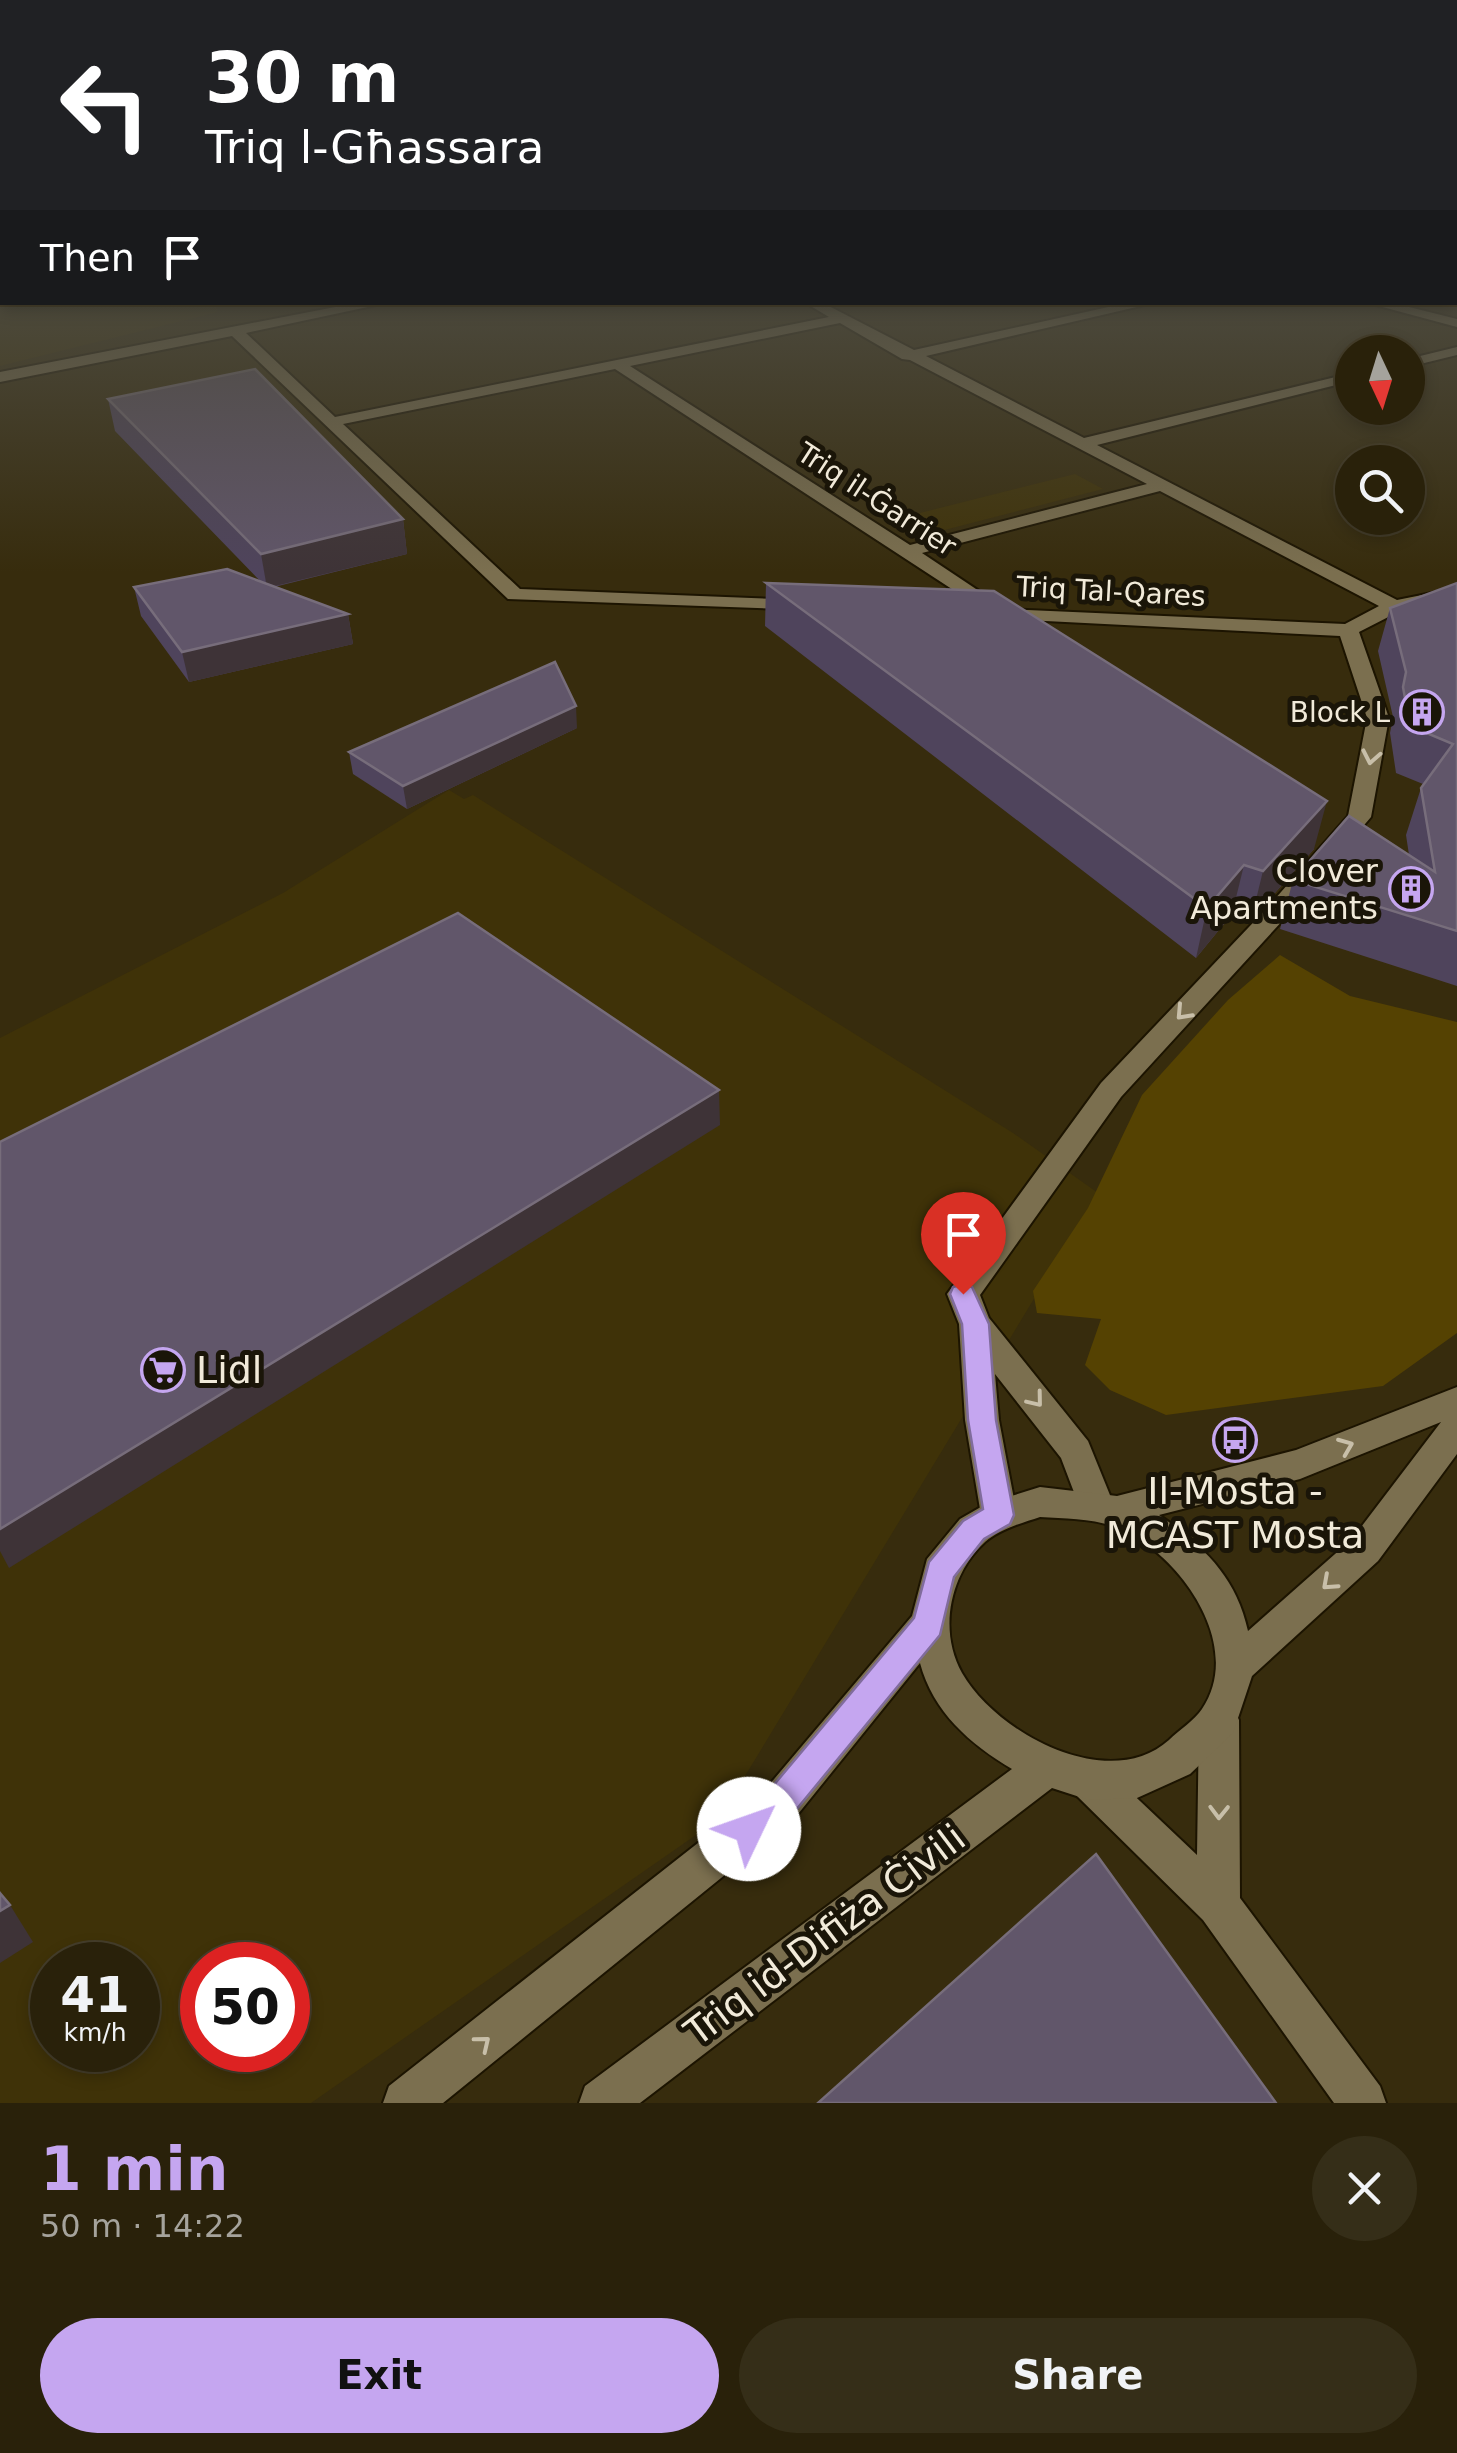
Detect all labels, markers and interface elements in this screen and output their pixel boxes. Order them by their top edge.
text: 30 m [205,37,400,119]
icon: left [40,40,170,170]
text: Triq l-Għassara [205,121,544,174]
icon: arrive [155,230,210,285]
text: Then [40,236,135,280]
north arrow [1335,335,1425,425]
map controls [1335,335,1425,535]
street label: Triq il-Ġarrier [790,434,963,563]
button: search [1335,445,1425,535]
street label: Triq Tal-Qares [1015,570,1206,613]
building icon: Block L [1399,689,1445,735]
place label: Block L [1290,696,1390,729]
one-way arrow [1361,748,1382,765]
place label: Clover Apartments [1190,852,1379,927]
building icon: Clover Apartments [1388,866,1434,912]
one-way arrow [1177,1001,1195,1020]
pin [921,1192,1006,1295]
icon: arrive [936,1207,991,1262]
supermarket icon: Lidl [140,1347,186,1393]
place label: Lidl [196,1348,262,1392]
one-way arrow [1024,1389,1042,1407]
bus stop icon: Il-Mosta - MCAST Mosta [1212,1417,1258,1463]
one-way arrow [1336,1437,1353,1457]
place label: Il-Mosta - MCAST Mosta [1106,1469,1364,1557]
one-way arrow [1322,1571,1341,1589]
position arrow [697,1777,801,1881]
one-way arrow [1208,1805,1229,1821]
street label: Triq id-Difiża Ċivili [676,1816,973,2055]
speed limit sign: 50 [180,1942,310,2072]
text: 41 [60,1966,130,2024]
text: km/h [63,2018,127,2047]
one-way arrow [471,2037,489,2055]
text: 1 min [40,2134,228,2204]
button: close [1312,2136,1417,2241]
text: 50 m · 14:22 [40,2207,245,2245]
button: Exit [40,2318,719,2433]
button: Share [739,2318,1417,2433]

